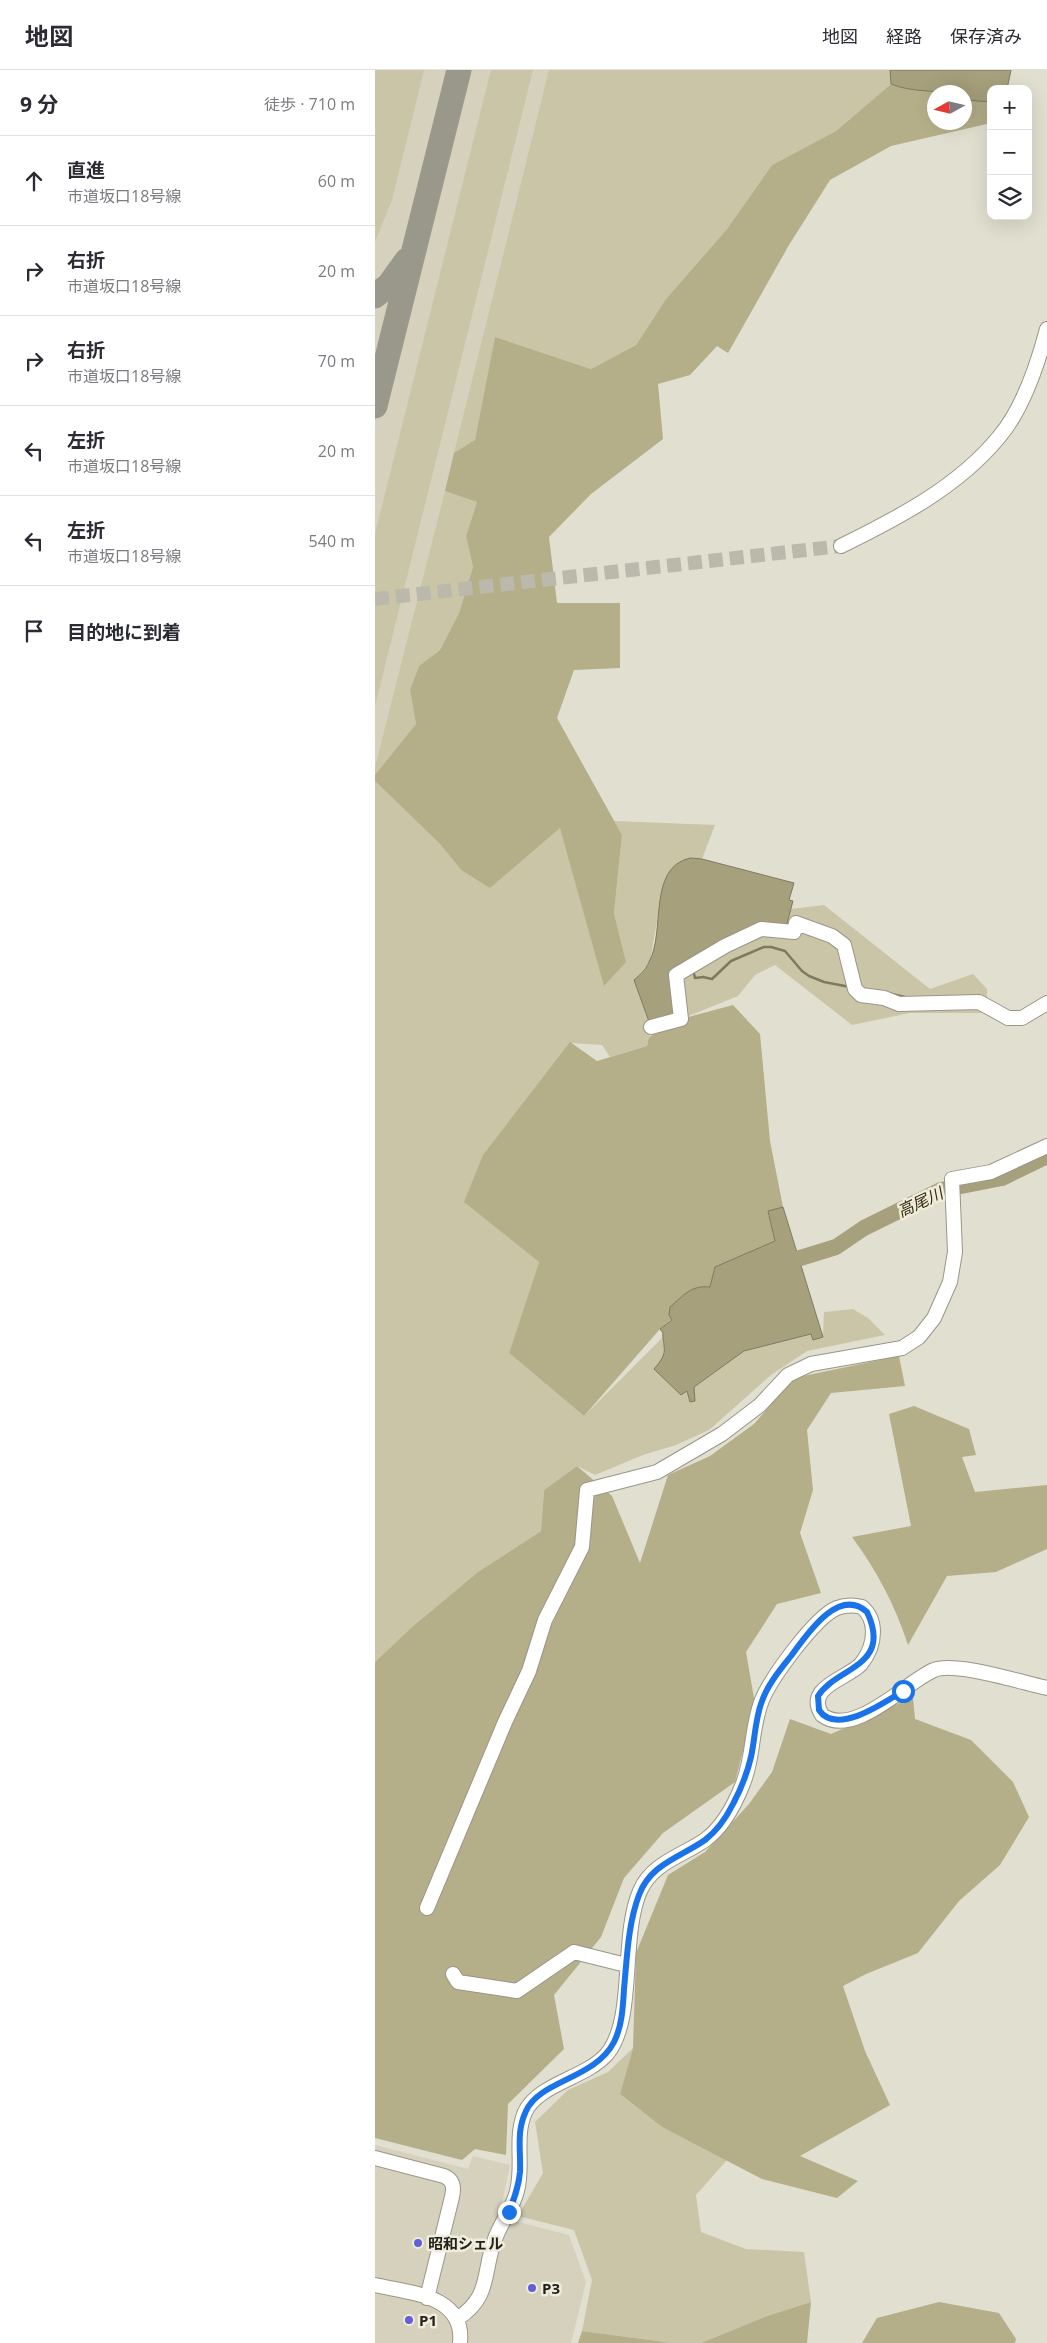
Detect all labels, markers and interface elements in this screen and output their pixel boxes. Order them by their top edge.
text: 地図 [25,19,73,52]
text: 地図 [822,24,858,48]
text: 経路 [886,24,922,48]
text: 保存済み [950,24,1022,48]
north arrow [927,85,972,130]
map controls [987,85,1032,220]
button: + [987,85,1032,130]
text: 9 分 [20,90,58,118]
text: 徒歩 · 710 m [264,93,355,115]
button: − [987,130,1032,175]
text: 直進 [67,157,105,183]
icon: ahead [20,167,48,195]
text: 60 m [318,170,355,192]
button: layers [987,175,1032,220]
text: 市道坂口18号線 [67,185,181,207]
text: 右折 [67,247,105,273]
icon: right [20,257,48,285]
text: 20 m [318,260,355,282]
text: 市道坂口18号線 [67,275,181,297]
text: 右折 [67,337,105,363]
icon: right [20,347,48,375]
text: 70 m [318,350,355,372]
text: 市道坂口18号線 [67,365,181,387]
text: 左折 [67,427,105,453]
icon: left [20,437,48,465]
text: 20 m [318,440,355,462]
text: 市道坂口18号線 [67,455,181,477]
text: 左折 [67,517,105,543]
icon: left [20,527,48,555]
text: 540 m [309,530,355,552]
text: 市道坂口18号線 [67,545,181,567]
icon: arrive [20,617,48,645]
text: 目的地に到着 [67,619,181,645]
water label: 高尾川 [894,1181,948,1222]
route start [892,1680,915,1703]
route end [498,2201,521,2224]
place label: 昭和シェル [428,2233,503,2253]
marker: 昭和シェル [412,2237,424,2249]
place label: P3 [542,2278,560,2298]
marker: P3 [526,2282,538,2294]
place label: P1 [419,2310,437,2330]
marker: P1 [403,2314,415,2326]

